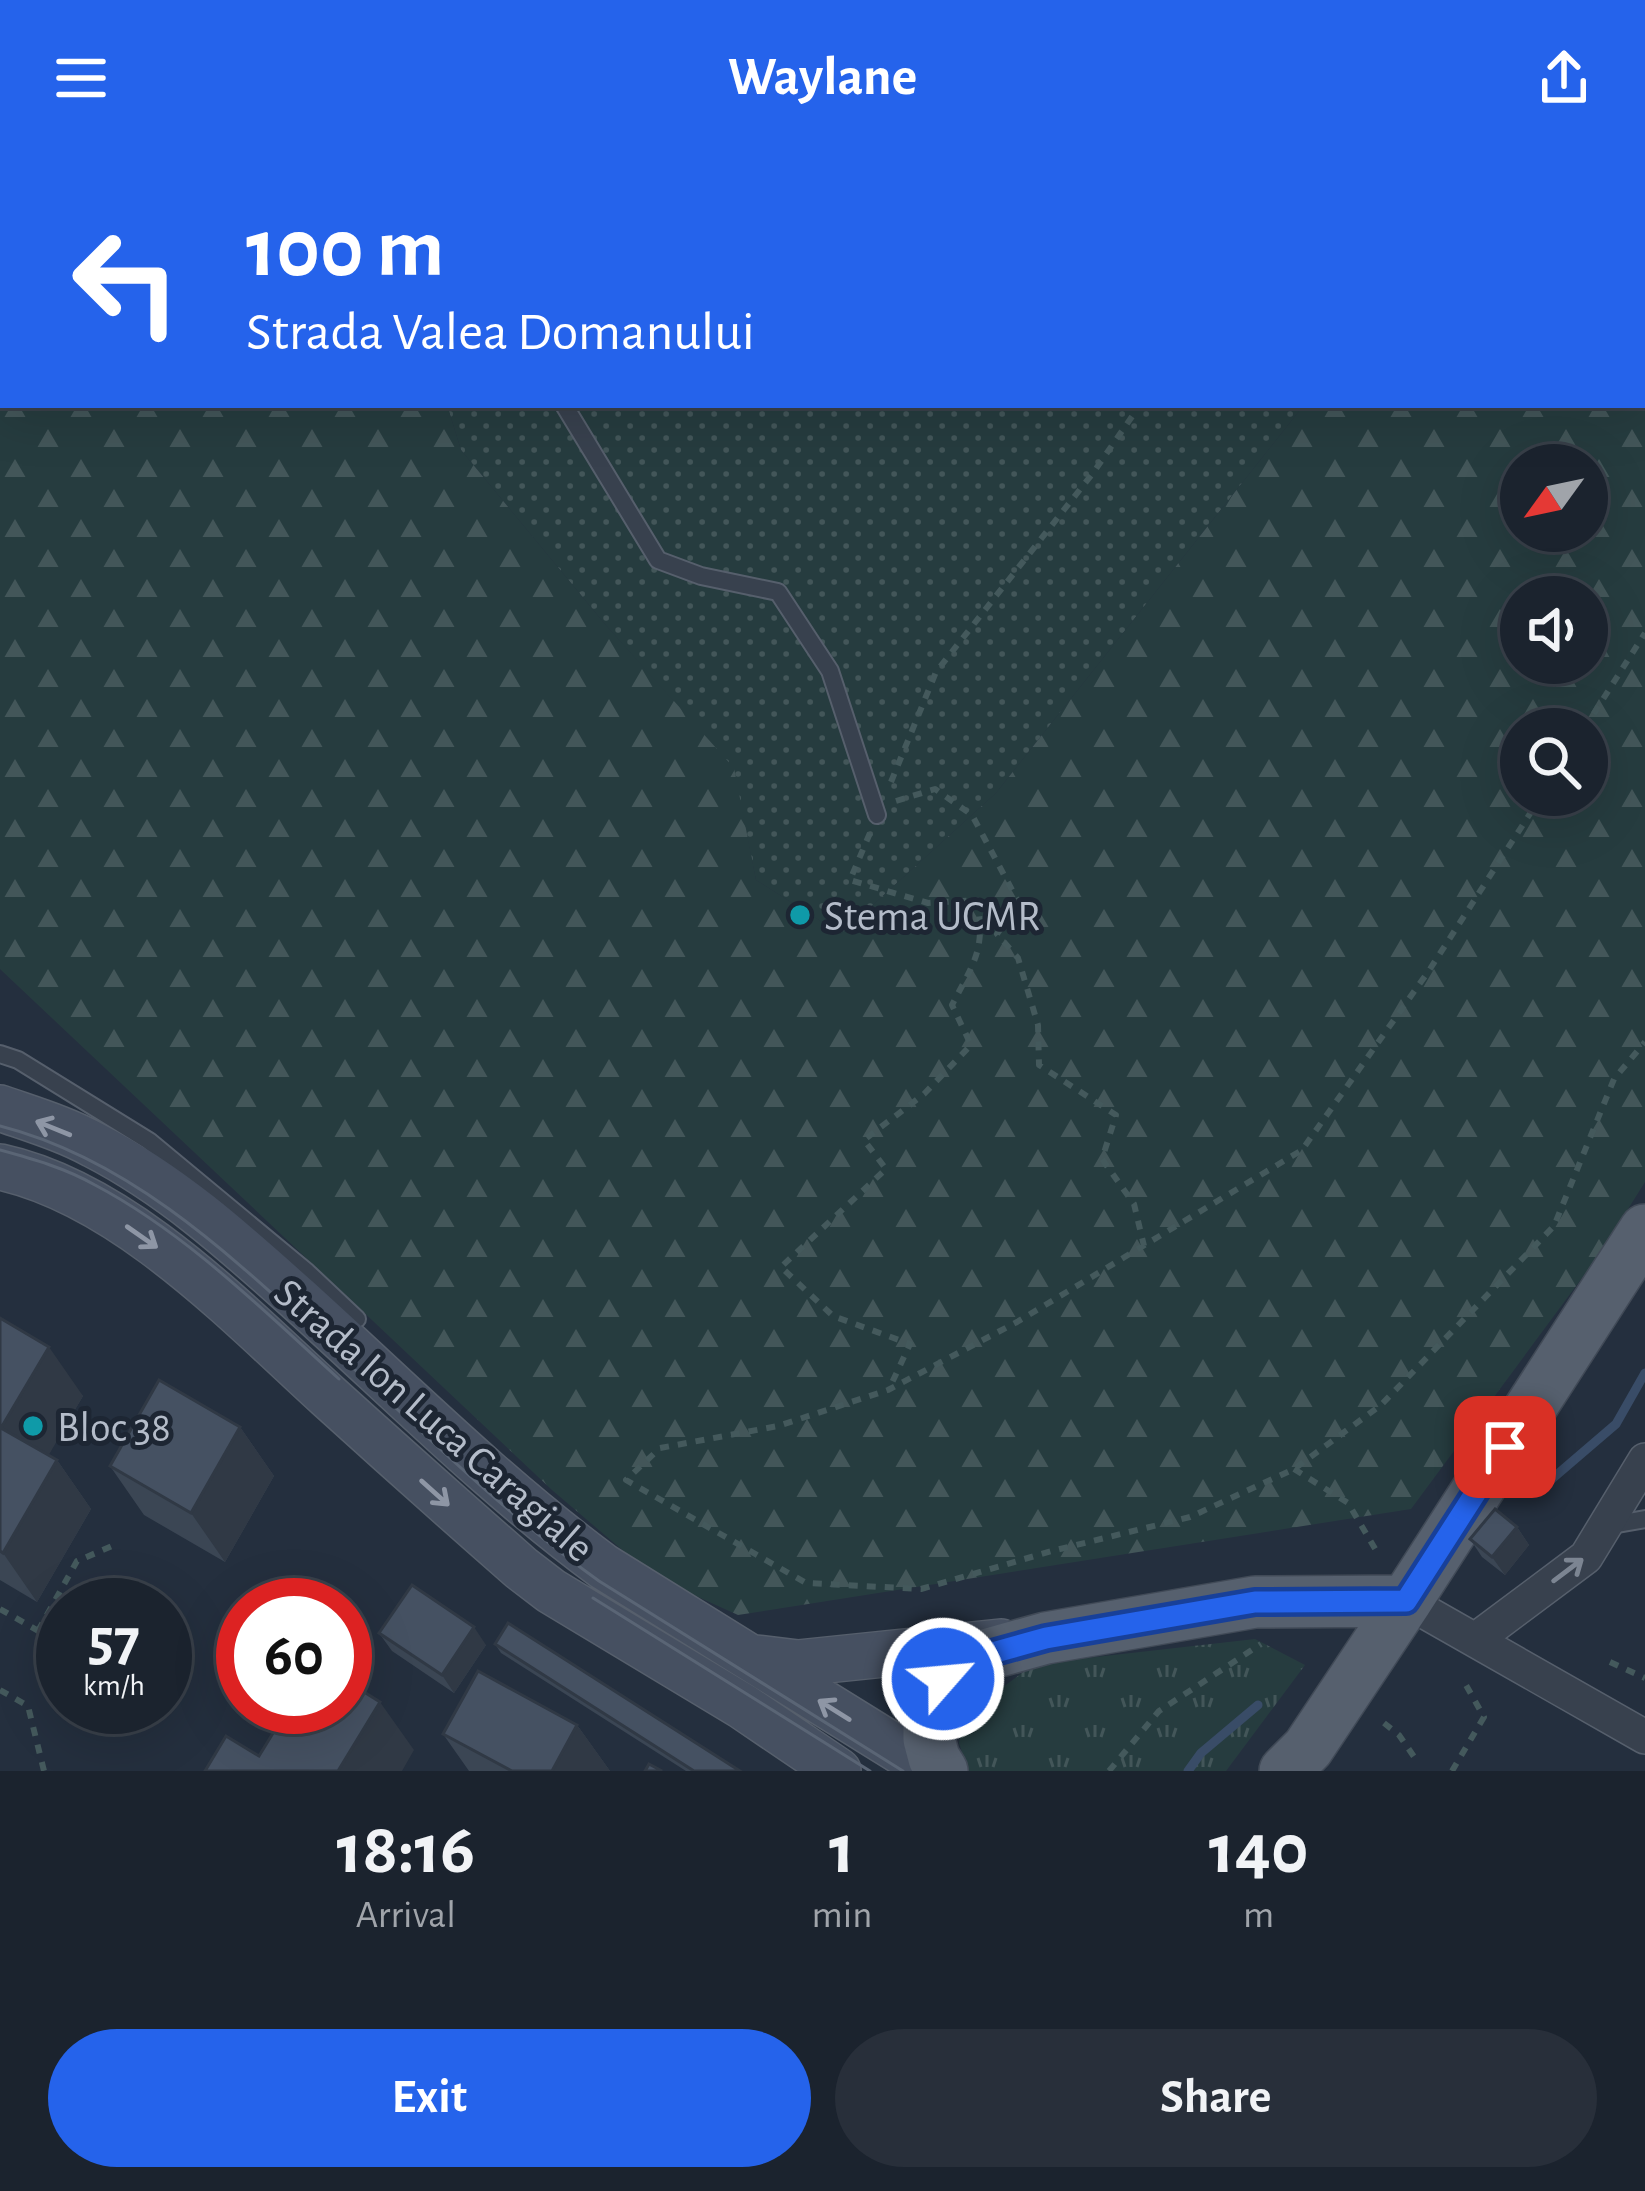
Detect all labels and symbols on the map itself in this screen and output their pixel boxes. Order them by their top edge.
north arrow [1500,444,1608,552]
place label: Stema UCMR [824,896,1041,938]
marker: Stema UCMR [787,902,813,928]
one-way arrow [36,1116,73,1137]
one-way arrow [124,1224,158,1249]
street label: Strada Ion Luca Caragiale [266,1271,601,1570]
pin [1454,1396,1556,1498]
place label: Bloc 38 [57,1407,171,1449]
marker: Bloc 38 [20,1413,46,1439]
one-way arrow [420,1479,450,1506]
one-way arrow [1551,1557,1584,1583]
speed limit sign: 60 [216,1578,372,1734]
position arrow [880,1616,1006,1742]
one-way arrow [817,1698,851,1722]

